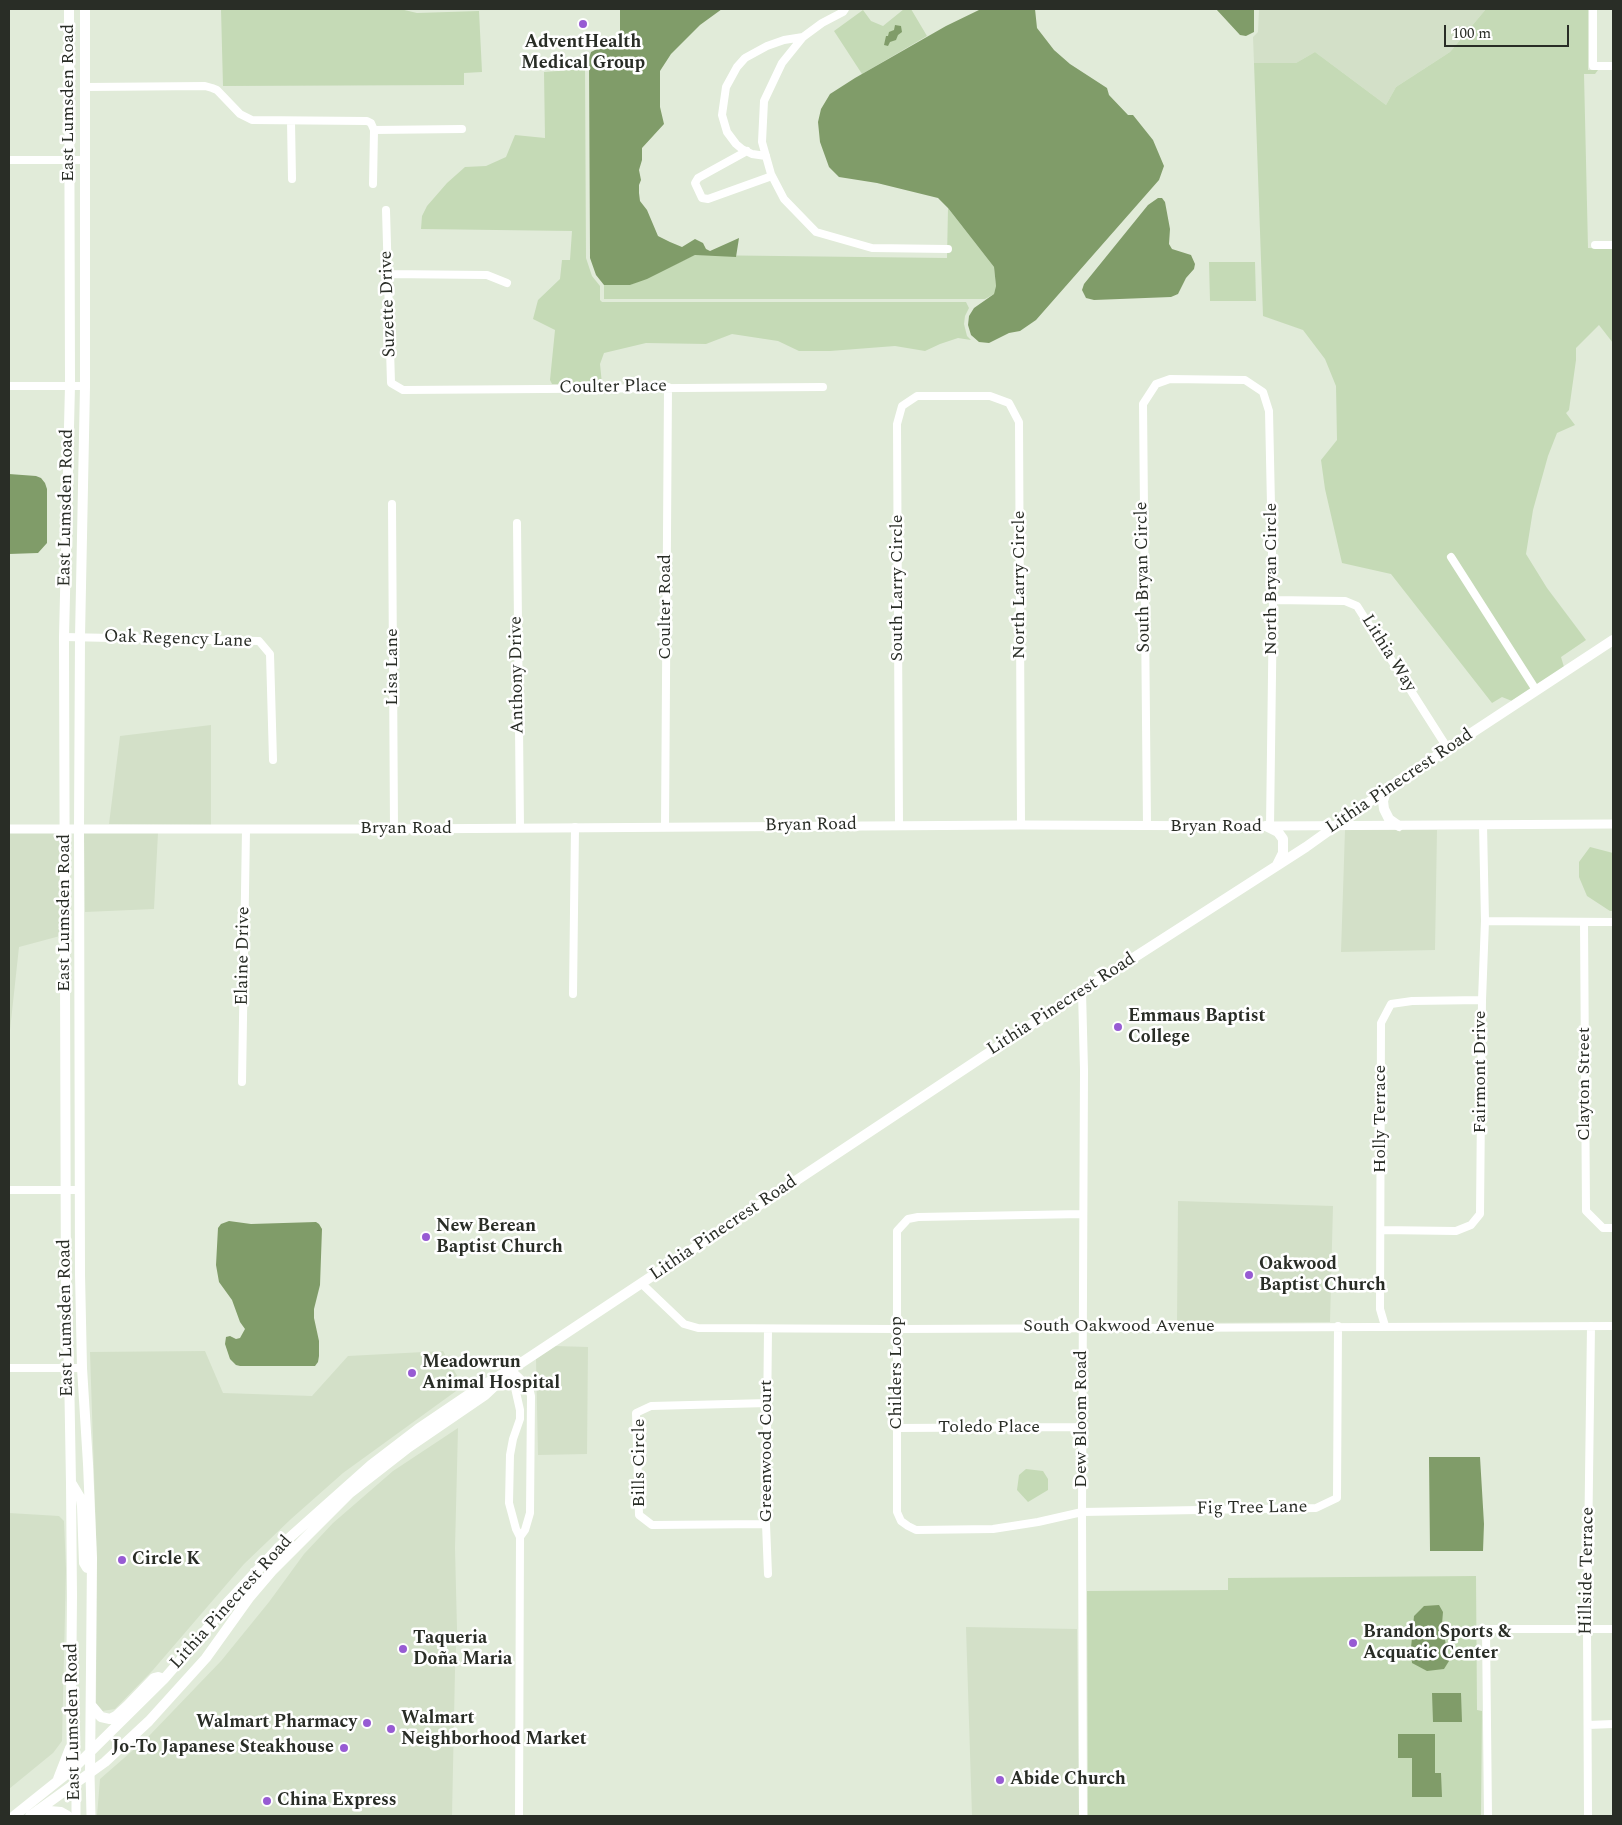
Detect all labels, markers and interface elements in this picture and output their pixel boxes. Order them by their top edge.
scale bar [1447,15,1572,47]
marker: AdventHealth Medical Group [577,18,589,30]
text: 100 m [1452,22,1491,45]
street label: East Lumsden Road [58,24,80,182]
place label: AdventHealth Medical Group [521,32,645,74]
street label: Suzette Drive [376,250,402,358]
street label: Coulter Place [559,376,667,400]
street label: East Lumsden Road [55,429,79,587]
street label: South Bryan Circle [1132,501,1156,653]
street label: North Bryan Circle [1261,503,1283,655]
street label: North Larry Circle [1009,511,1031,659]
street label: South Larry Circle [887,514,909,662]
street label: Coulter Road [655,554,677,660]
street label: Lithia Way [1356,611,1420,697]
street label: Anthony Drive [506,616,530,734]
street label: Oak Regency Lane [103,627,253,653]
street label: Lisa Lane [382,628,404,706]
street label: Lithia Pinecrest Road [1322,725,1478,839]
street label: Bryan Road [765,814,857,838]
street label: Bryan Road [1170,816,1262,838]
street label: Bryan Road [360,818,452,840]
street label: East Lumsden Road [54,834,76,992]
street label: Elaine Drive [232,906,256,1006]
street label: Lithia Pinecrest Road [984,949,1140,1061]
place label: Emmaus Baptist College [1128,1006,1265,1048]
street label: Fairmont Drive [1470,1011,1492,1133]
marker: Emmaus Baptist College [1112,1021,1124,1033]
street label: Clayton Street [1574,1027,1596,1141]
street label: Holly Terrace [1370,1065,1392,1173]
street label: Lithia Pinecrest Road [646,1172,802,1286]
place label: New Berean Baptist Church [436,1216,563,1258]
marker: New Berean Baptist Church [420,1231,432,1243]
street label: East Lumsden Road [55,1239,79,1397]
place label: Oakwood Baptist Church [1259,1254,1386,1296]
marker: Oakwood Baptist Church [1243,1269,1255,1281]
street label: Childers Loop [886,1316,908,1430]
street label: South Oakwood Avenue [1023,1316,1215,1338]
street label: Dew Bloom Road [1071,1350,1093,1488]
place label: Meadowrun Animal Hospital [422,1352,560,1395]
marker: Meadowrun Animal Hospital [406,1367,418,1379]
street label: Greenwood Court [756,1380,778,1522]
street label: Toledo Place [938,1417,1040,1439]
street label: Bills Circle [629,1419,651,1507]
street label: Fig Tree Lane [1196,1497,1308,1521]
street label: Hillside Terrace [1576,1507,1600,1635]
street label: Lithia Pinecrest Road [166,1532,298,1674]
place label: Circle K [132,1549,200,1571]
marker: Circle K [116,1554,128,1566]
place label: Brandon Sports & Acquatic Center [1363,1622,1512,1665]
place label: Taqueria Doña Maria [413,1628,512,1670]
marker: Brandon Sports & Acquatic Center [1347,1637,1359,1649]
street label: East Lumsden Road [62,1643,86,1801]
marker: Taqueria Doña Maria [397,1643,409,1655]
place label: Walmart Neighborhood Market [401,1708,587,1750]
place label: Walmart Pharmacy [196,1712,357,1734]
marker: Walmart Pharmacy [361,1717,373,1729]
marker: Walmart Neighborhood Market [385,1723,397,1735]
place label: Jo-To Japanese Steakhouse [112,1737,334,1759]
marker: Jo-To Japanese Steakhouse [338,1742,350,1754]
place label: Abide Church [1010,1769,1126,1791]
marker: Abide Church [994,1774,1006,1786]
place label: China Express [277,1790,397,1812]
marker: China Express [261,1795,273,1807]

